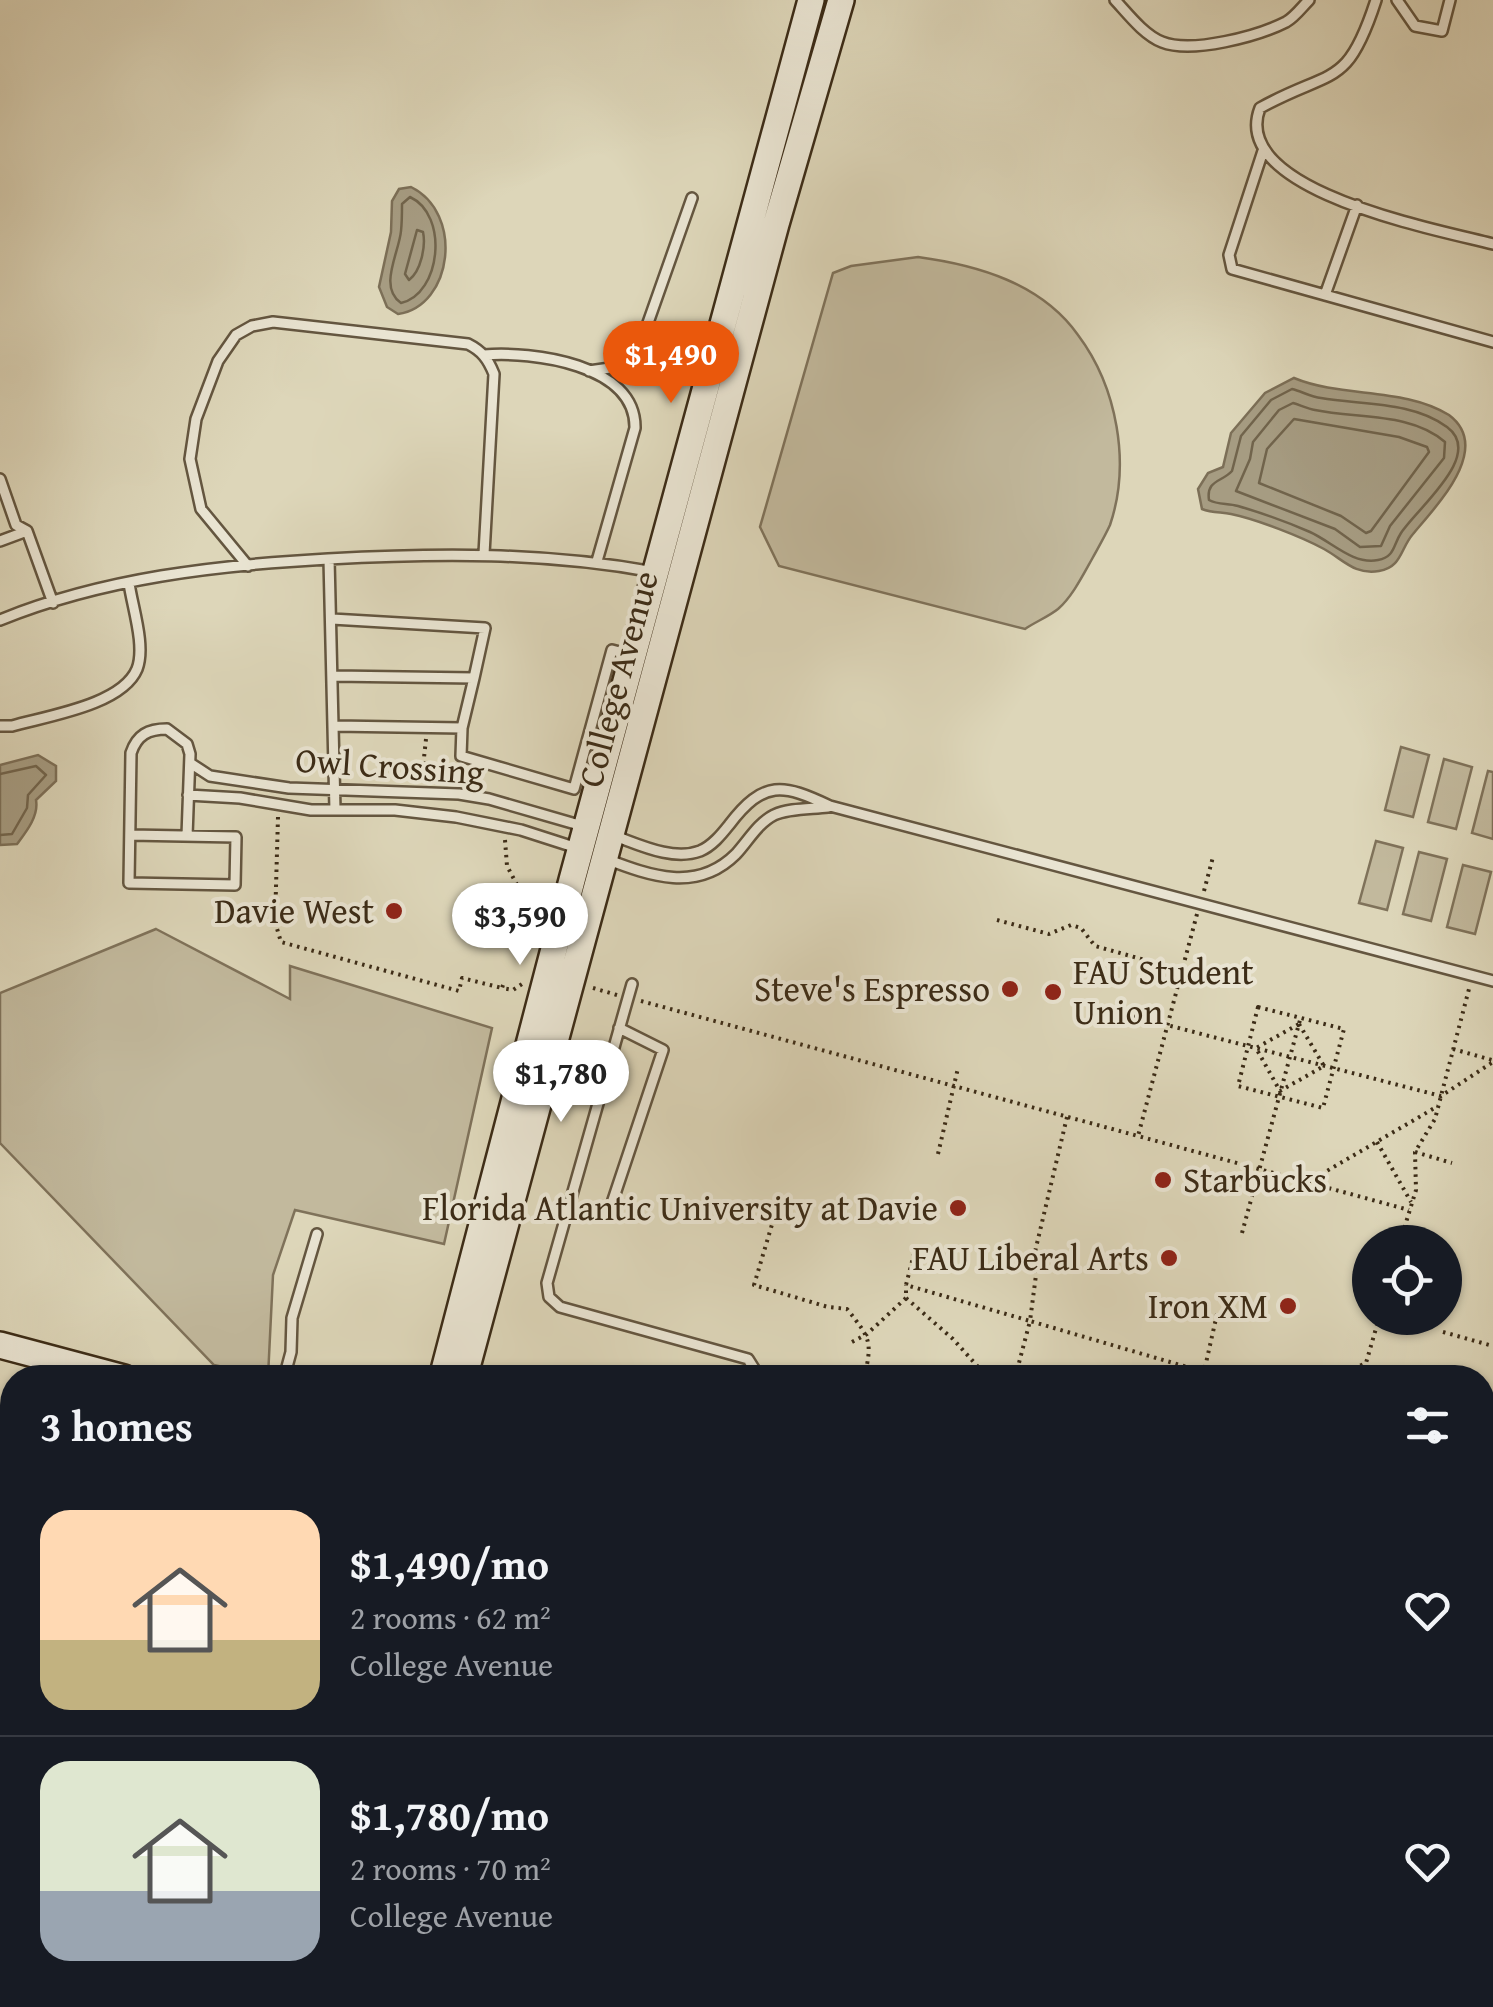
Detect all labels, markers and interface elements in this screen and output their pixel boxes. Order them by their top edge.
pin: $1,490 [590,321,752,406]
text: $1,490 [625,330,717,377]
street label: College Avenue [564,565,671,793]
street label: Owl Crossing [294,733,487,798]
pin: $3,590 [439,883,601,968]
place label: Davie West [214,885,374,936]
text: $3,590 [474,892,566,939]
marker: Davie West [383,900,405,922]
place label: FAU Student Union [1073,946,1254,1037]
place label: Steve's Espresso [754,963,990,1014]
marker: Steve's Espresso [999,978,1021,1000]
marker: FAU Student Union [1042,981,1064,1003]
pin: $1,780 [480,1040,642,1125]
text: $1,780 [515,1049,607,1096]
place label: Starbucks [1183,1154,1327,1205]
marker: Starbucks [1152,1169,1174,1191]
place label: Florida Atlantic University at Davie [422,1182,938,1233]
marker: Florida Atlantic University at Davie [947,1197,969,1219]
map controls [1352,1225,1462,1335]
button: locate [1352,1225,1462,1335]
place label: FAU Liberal Arts [912,1232,1149,1283]
marker: FAU Liberal Arts [1158,1247,1180,1269]
place label: Iron XM [1148,1280,1268,1331]
marker: Iron XM [1277,1295,1299,1317]
text: 3 homes [40,1395,193,1456]
icon: filters [1400,1398,1455,1453]
text: $1,490/mo [350,1533,549,1594]
icon: home [120,1550,240,1670]
icon: heart [1400,1583,1455,1638]
text: 2 rooms · 62 m² [350,1594,551,1641]
text: College Avenue [350,1641,553,1688]
text: $1,780/mo [350,1784,549,1845]
icon: home [120,1801,240,1921]
icon: heart [1400,1834,1455,1889]
text: 2 rooms · 70 m² [350,1845,551,1892]
text: College Avenue [350,1892,553,1939]

